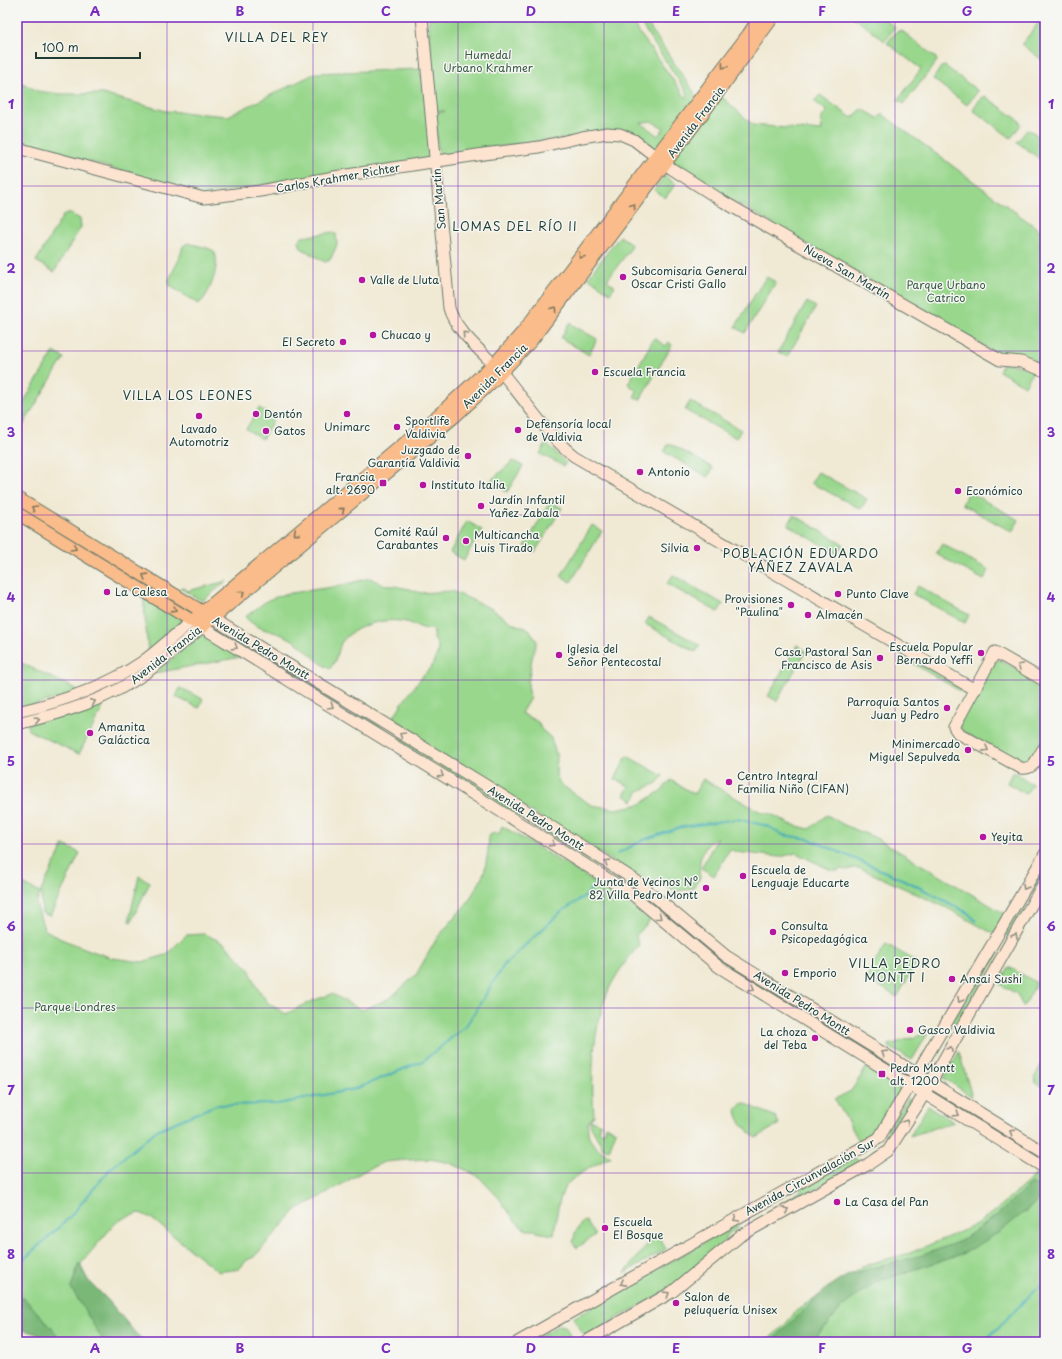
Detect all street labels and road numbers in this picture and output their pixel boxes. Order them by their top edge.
street label: Avenida Francia [663,82,728,161]
street label: Carlos Krahmer Richter [275,158,402,197]
street label: San Martín [427,168,450,230]
street label: Nueva San Martín [801,240,894,303]
street label: Avenida Francia [458,339,531,412]
street label: Avenida Pedro Montt [209,612,314,684]
street label: Avenida Francia [126,621,205,688]
street label: Avenida Pedro Montt [485,781,588,855]
street label: Avenida Pedro Montt [751,966,854,1040]
street label: Avenida Circunvalación Sur [741,1133,879,1220]

